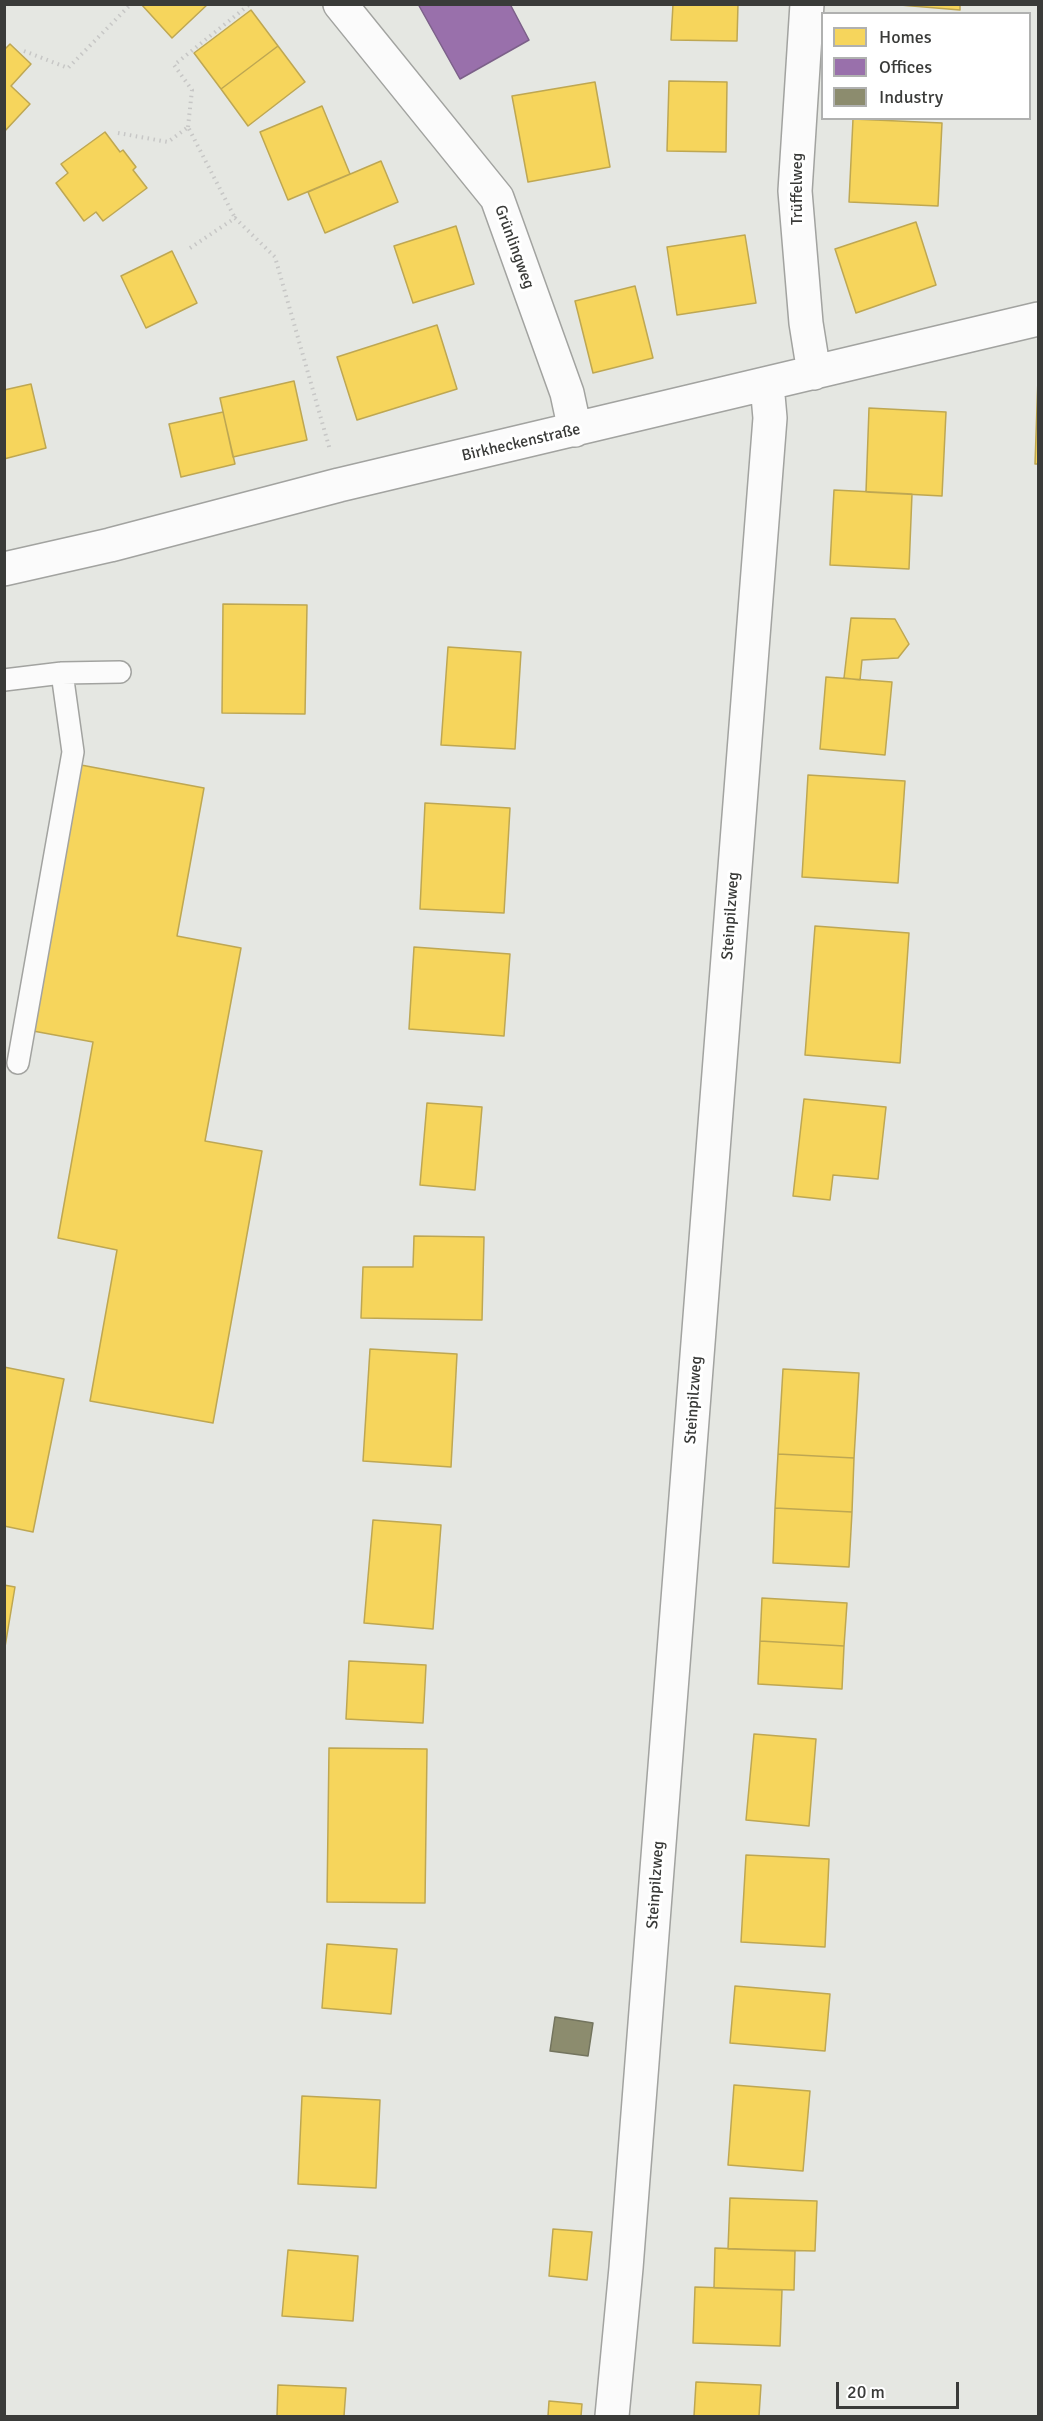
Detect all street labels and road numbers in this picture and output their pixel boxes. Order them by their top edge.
street label: Trüffelweg [788,153,808,225]
street label: Grünlingweg [490,203,538,291]
street label: Birkheckenstraße [460,420,582,466]
street label: Steinpilzweg [718,871,744,961]
street label: Steinpilzweg [681,1355,707,1445]
street label: Steinpilzweg [643,1840,669,1930]

